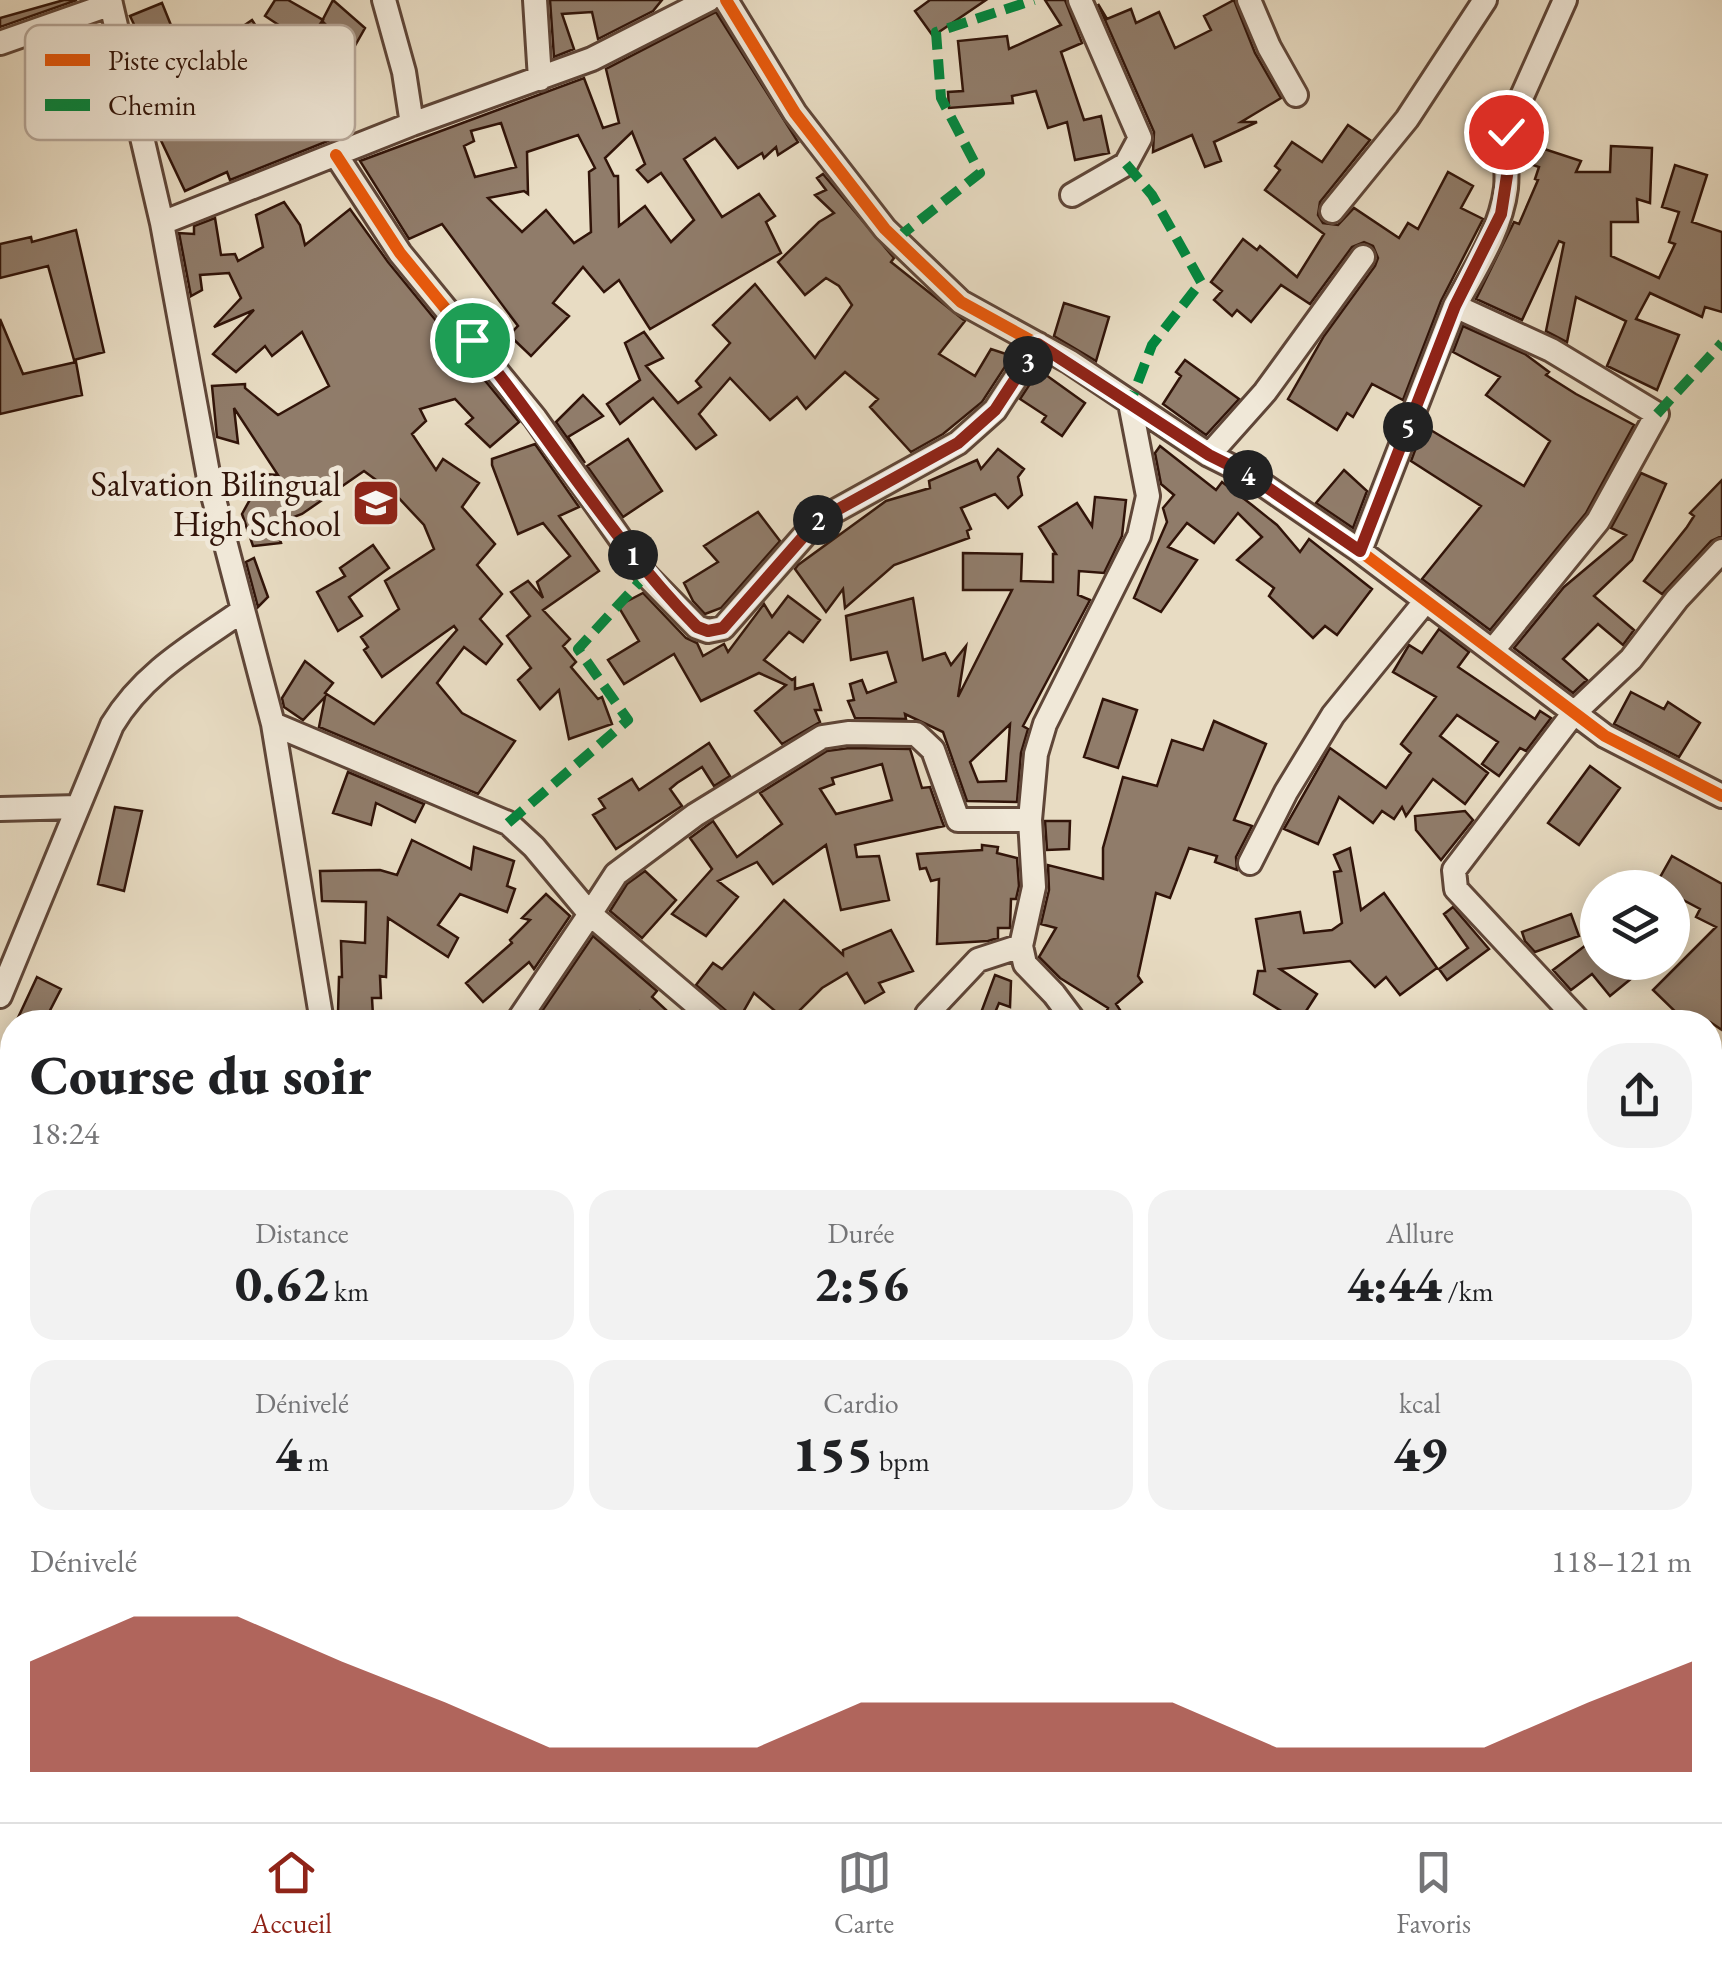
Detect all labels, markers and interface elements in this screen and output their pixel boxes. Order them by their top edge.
legend [25,25,355,140]
text: Piste cyclable [108,42,248,78]
text: Chemin [108,87,197,123]
pin [1464,90,1549,175]
icon: check [1479,105,1534,160]
pin [430,298,515,383]
icon: arrive [445,313,500,368]
pin: 3 [1003,336,1053,386]
text: 3 [1021,343,1035,379]
pin: 5 [1383,402,1433,452]
text: 5 [1401,409,1415,445]
pin: 4 [1223,450,1273,500]
text: 4 [1241,457,1255,493]
place label: Salvation Bilingual High School [91,461,341,546]
school or university icon: Salvation Bilingual High School [350,477,402,529]
pin: 2 [793,495,843,545]
text: 2 [811,502,825,538]
pin: 1 [608,530,658,580]
text: 1 [626,537,640,573]
map controls [1580,870,1690,980]
button: layers [1580,870,1690,980]
text: Course du soir [30,1039,371,1110]
button: share [1587,1043,1692,1148]
text: 18:24 [30,1112,99,1154]
text: Distance [255,1215,349,1251]
text: Durée [828,1215,894,1251]
text: Allure [1386,1215,1454,1251]
text: 0.62 [235,1251,329,1316]
text: 2:56 [813,1251,909,1316]
text: 4:44 [1346,1251,1442,1316]
text: km [329,1273,369,1309]
text: /km [1442,1273,1494,1309]
text: Dénivelé [255,1385,349,1421]
text: Cardio [823,1385,899,1421]
text: kcal [1399,1385,1441,1421]
text: 4 [275,1421,302,1486]
text: 155 [792,1421,873,1486]
text: 49 [1393,1421,1447,1486]
text: m [302,1443,329,1479]
text: bpm [873,1443,930,1479]
text: Dénivelé [30,1540,137,1582]
text: 118–121 m [1551,1540,1692,1582]
tab: Accueil [251,1845,332,1941]
tab: Carte [834,1845,894,1941]
tab: Favoris [1396,1845,1471,1941]

